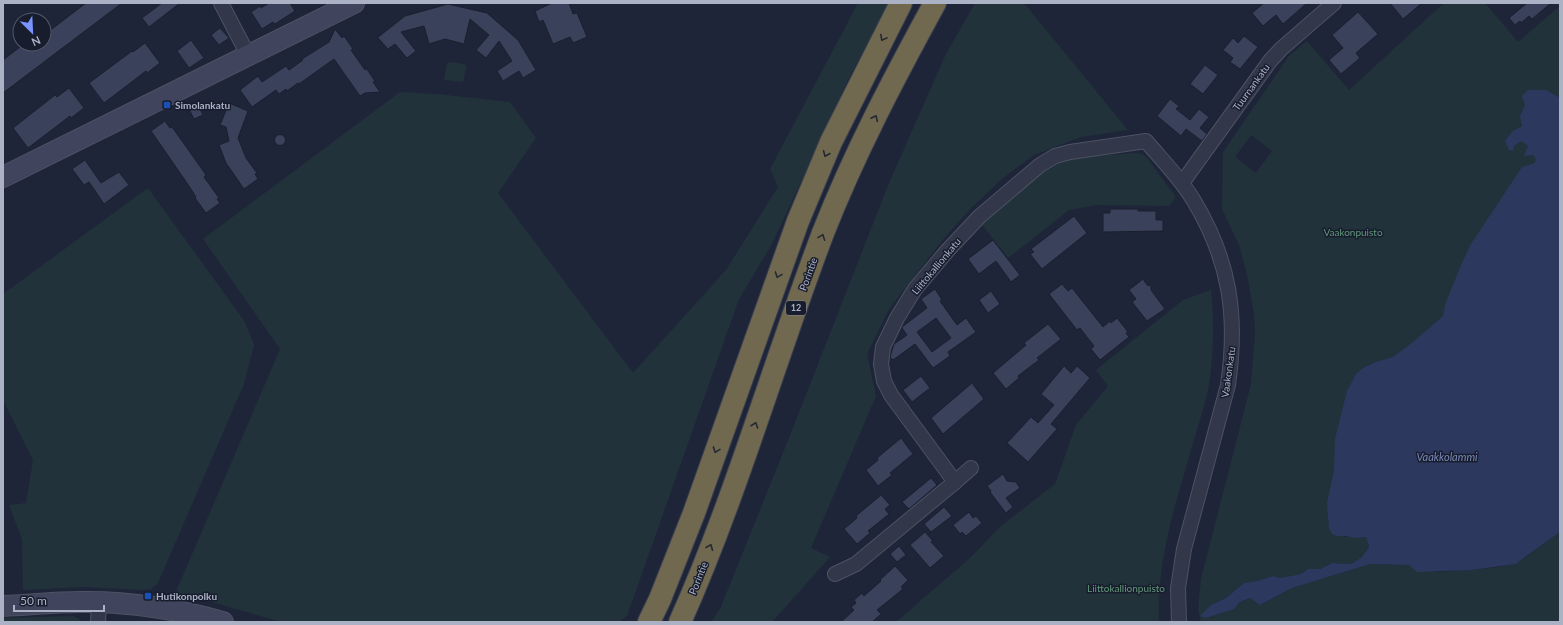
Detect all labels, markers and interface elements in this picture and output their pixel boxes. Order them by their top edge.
north arrow [12,12,52,52]
one-way arrow [880,33,888,41]
text: N [30,34,43,49]
street label: Tuurnankatu [1230,61,1272,113]
place label: Simolankatu [175,99,230,111]
marker: Simolankatu [162,100,172,110]
one-way arrow [870,114,878,122]
one-way arrow [823,150,831,158]
park label: Vaakonpuisto [1323,226,1383,238]
one-way arrow [818,233,826,240]
street label: Liittokallionkatu [909,235,963,297]
street label: Porintie [796,256,820,292]
one-way arrow [775,272,783,279]
road number: 12 [786,301,806,315]
street label: Vaakonkatu [1218,346,1238,398]
one-way arrow [750,421,759,428]
one-way arrow [712,447,721,454]
water label: Vaakkolammi [1416,450,1478,463]
one-way arrow [706,543,714,550]
street label: Porintie [686,560,710,596]
park label: Liittokallionpuisto [1087,582,1165,594]
scale bar [14,587,104,613]
place label: Hutikonpolku [156,590,217,602]
marker: Hutikonpolku [143,591,153,601]
text: 50 m [20,593,47,608]

